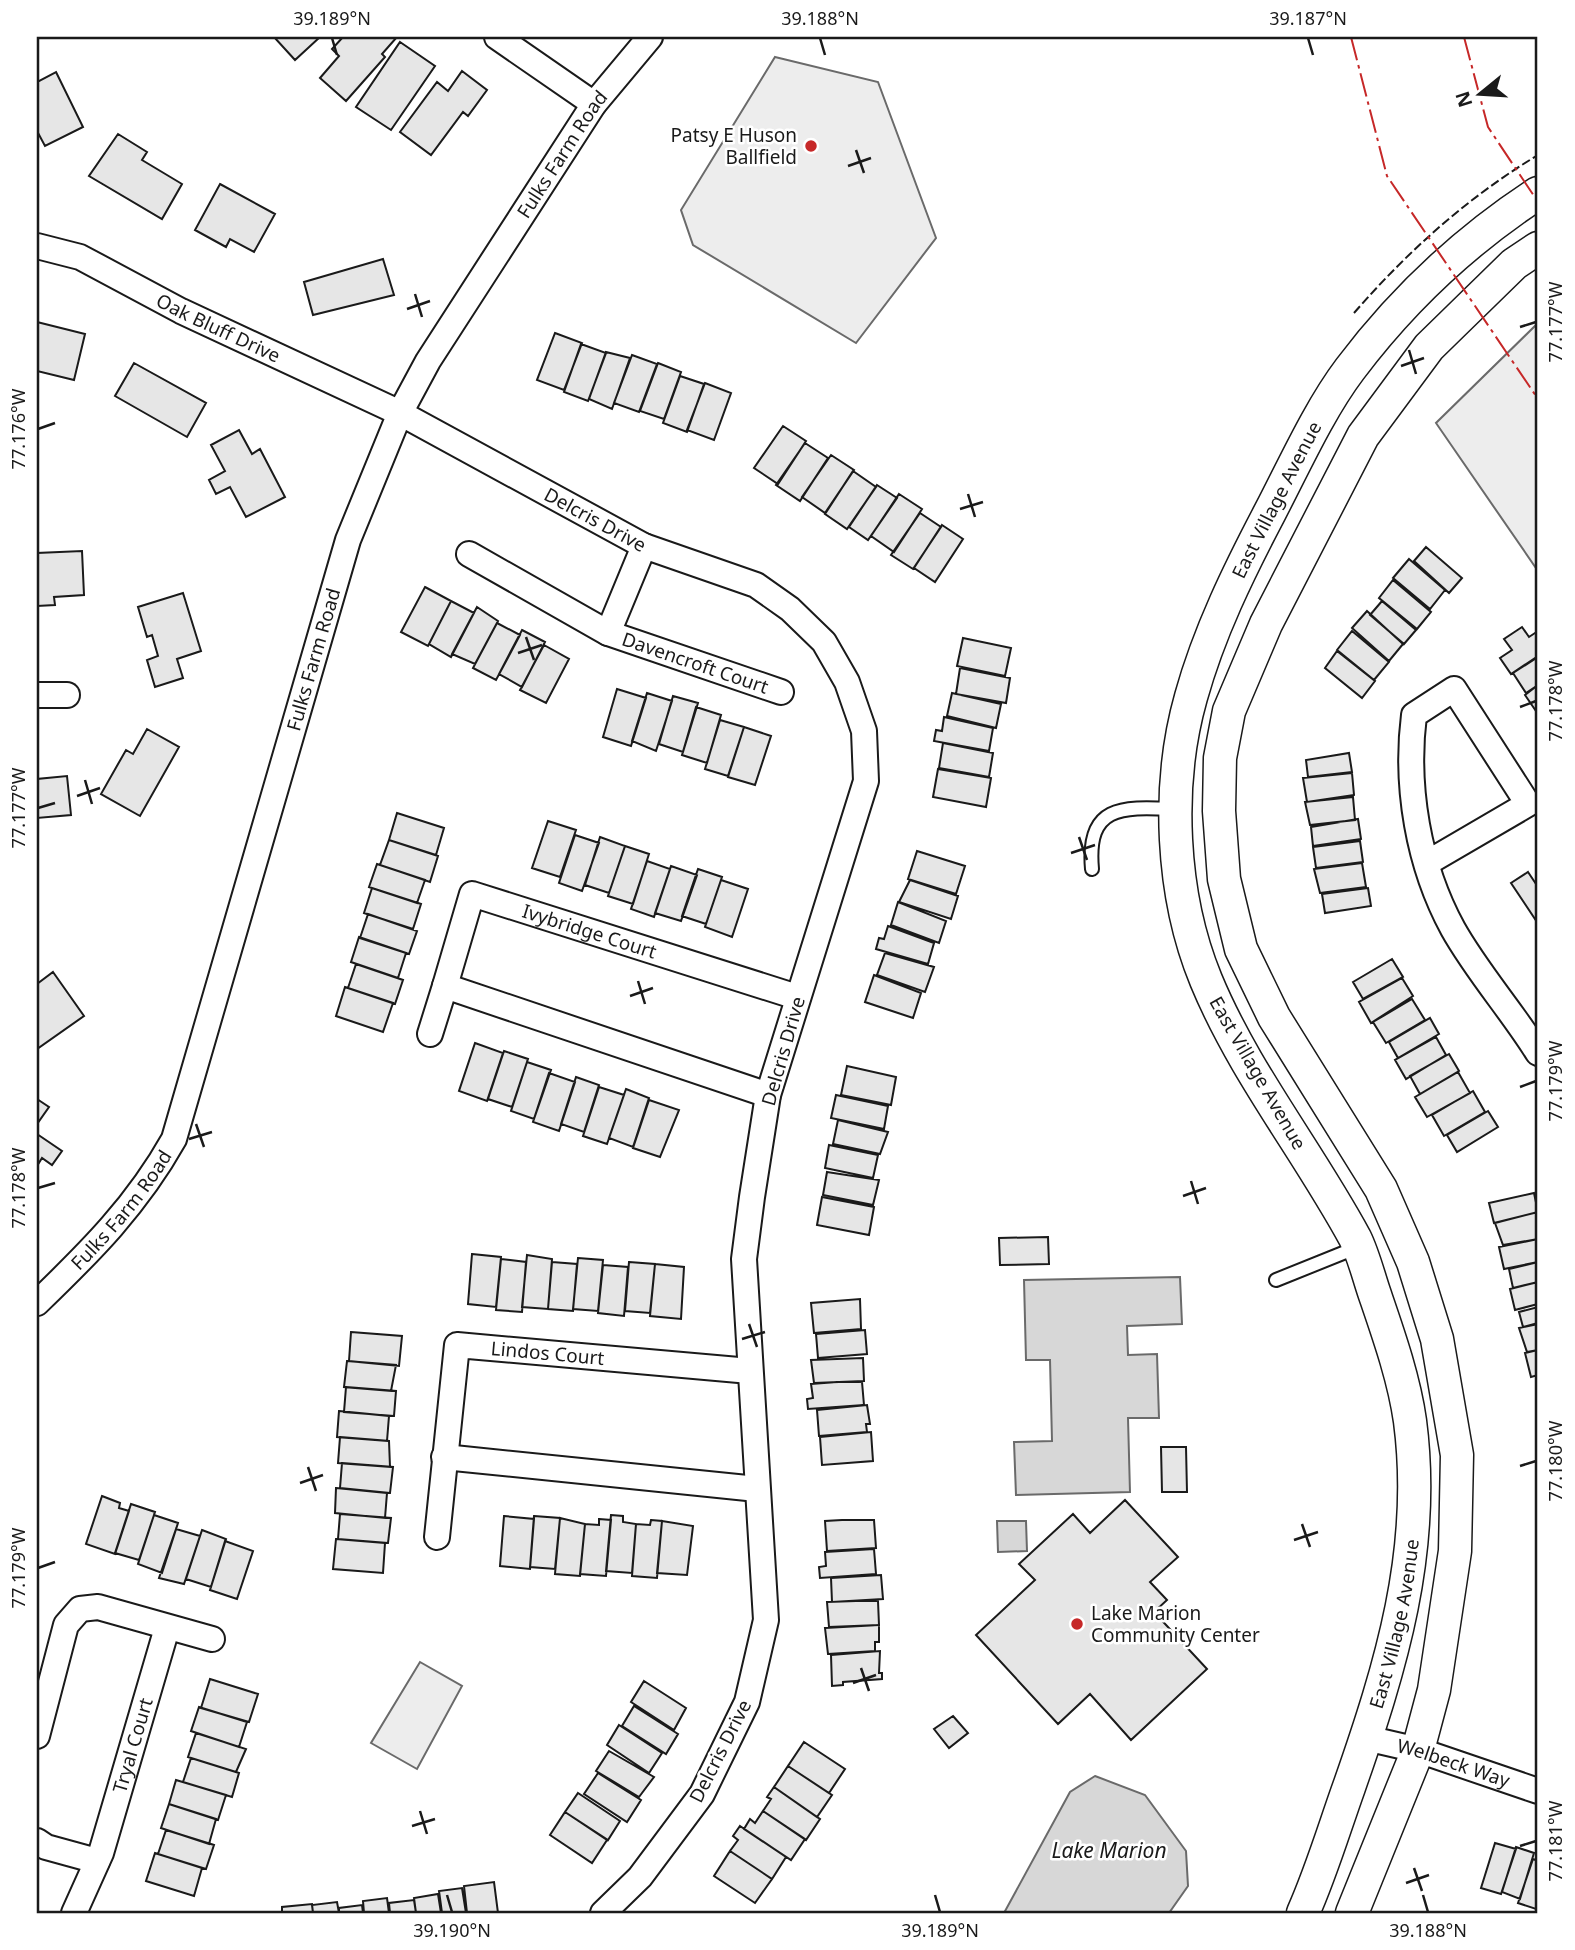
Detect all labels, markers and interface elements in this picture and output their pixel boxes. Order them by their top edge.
text: 39.189°N [293,6,371,30]
text: 39.188°N [781,6,859,30]
text: 39.187°N [1269,6,1347,30]
north arrow [1446,60,1516,130]
street label: Fulks Farm Road [511,85,613,223]
text: N [1449,88,1479,111]
place label: Patsy E Huson Ballfield [671,122,797,170]
marker: Patsy E Huson Ballfield [803,138,819,154]
text: 77.177°W [1543,281,1567,362]
street label: Oak Bluff Drive [152,287,285,369]
text: 77.176°W [6,388,30,469]
street label: East Village Avenue [1225,417,1327,583]
street label: Delcris Drive [540,481,651,558]
street label: Fulks Farm Road [280,585,346,734]
street label: Davencroft Court [619,626,772,700]
text: 77.178°W [1543,660,1567,741]
text: 77.177°W [6,767,30,848]
street label: Ivybridge Court [519,898,660,965]
street label: East Village Avenue [1204,992,1312,1154]
street label: Delcris Drive [755,993,811,1109]
text: 77.179°W [1543,1040,1567,1121]
street label: Fulks Farm Road [65,1145,178,1276]
text: 77.178°W [6,1147,30,1228]
street label: Lindos Court [490,1335,606,1371]
text: 77.180°W [1543,1420,1567,1501]
text: 77.179°W [6,1527,30,1608]
street label: East Village Avenue [1363,1538,1425,1712]
place label: Lake Marion Community Center [1091,1600,1260,1648]
marker: Lake Marion Community Center [1069,1616,1085,1632]
street label: Tryal Court [106,1695,159,1796]
street label: Delcris Drive [683,1695,757,1807]
street label: Welbeck Way [1395,1733,1514,1794]
text: 77.181°W [1543,1800,1567,1881]
water label: Lake Marion [1051,1836,1167,1864]
text: 39.190°N [413,1918,491,1942]
text: 39.189°N [901,1918,979,1942]
text: 39.188°N [1389,1918,1467,1942]

